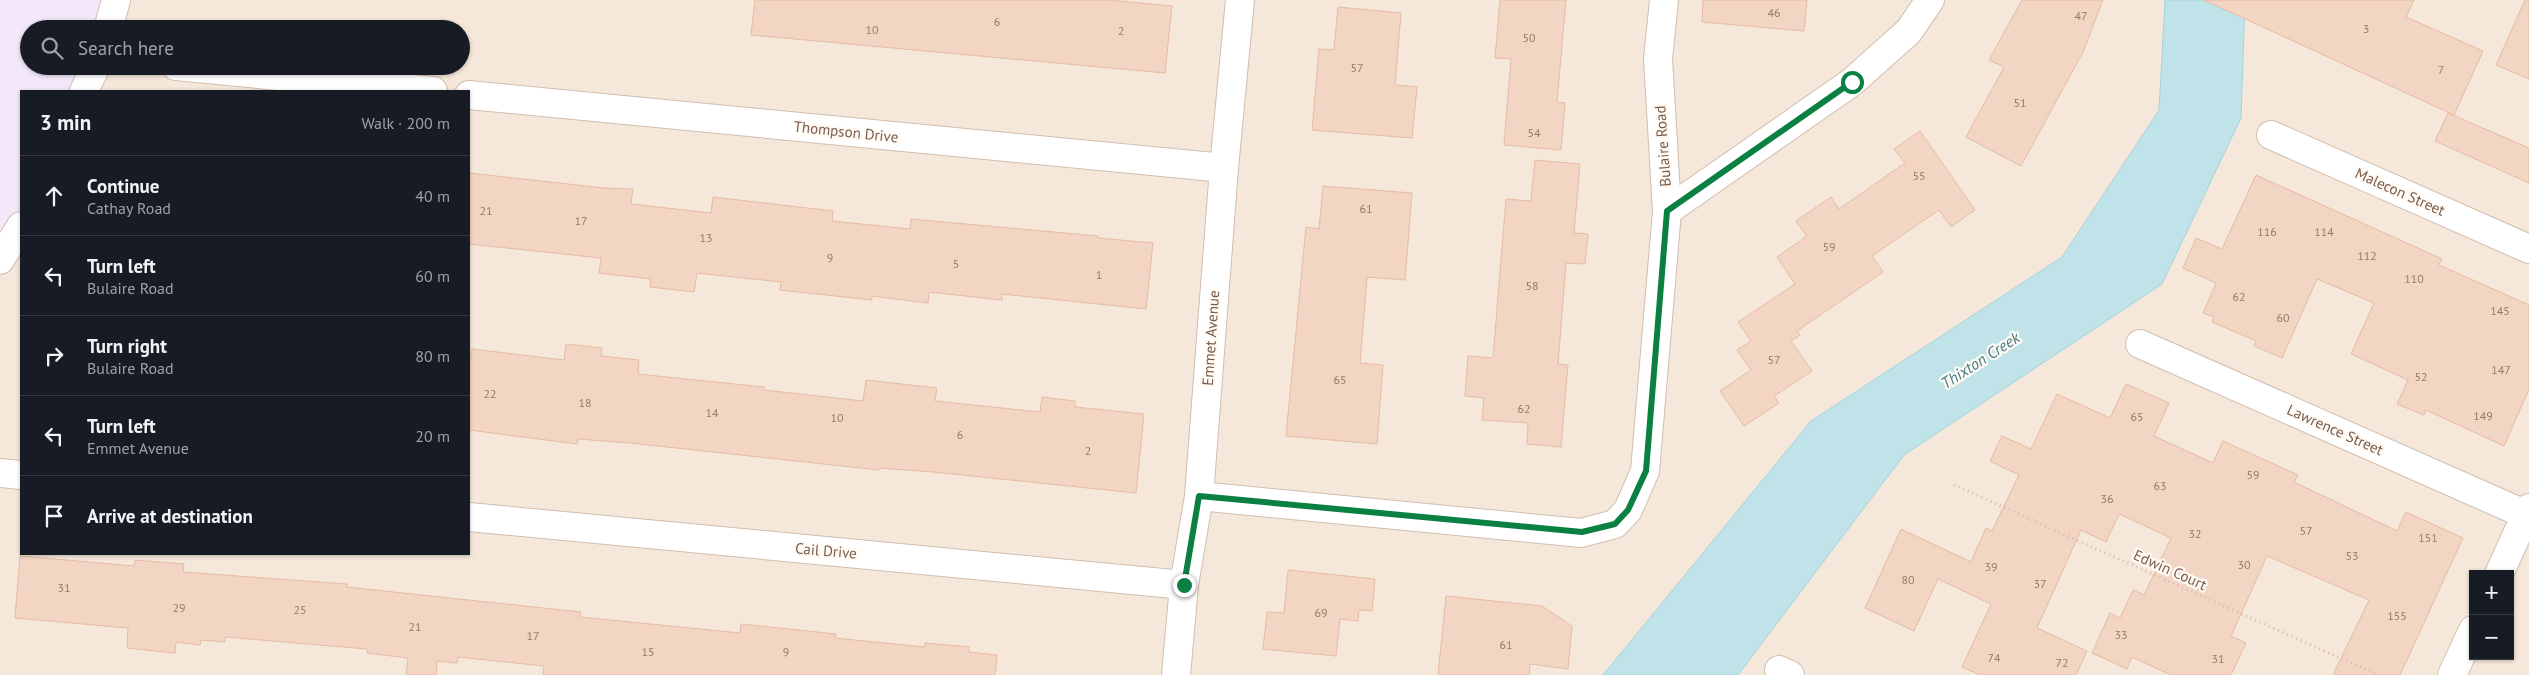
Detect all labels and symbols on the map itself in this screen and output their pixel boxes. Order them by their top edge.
house number: 46 [1767,5,1781,20]
house number: 47 [2074,8,2088,23]
house number: 6 [994,14,1000,29]
house number: 3 [2363,21,2369,36]
house number: 10 [865,22,879,37]
house number: 2 [1118,23,1124,38]
house number: 50 [1522,30,1536,45]
house number: 57 [1350,60,1364,75]
house number: 7 [2438,62,2444,77]
route start [1841,71,1864,94]
house number: 51 [2013,95,2027,110]
street label: Bulaire Road [1650,105,1675,187]
street label: Thompson Drive [793,117,899,146]
house number: 54 [1527,125,1541,140]
street label: Malecon Street [2352,163,2448,220]
house number: 55 [1912,168,1926,183]
house number: 61 [1359,201,1373,216]
house number: 21 [479,203,493,218]
house number: 17 [574,213,588,228]
house number: 116 [2257,224,2277,239]
house number: 114 [2314,224,2334,239]
house number: 13 [699,230,713,245]
house number: 59 [1822,239,1836,254]
house number: 112 [2357,248,2377,263]
house number: 9 [827,250,833,265]
house number: 5 [953,256,959,271]
house number: 1 [1096,267,1102,282]
house number: 110 [2404,271,2424,286]
house number: 58 [1525,278,1539,293]
house number: 62 [2232,289,2246,304]
street label: Emmet Avenue [1198,290,1223,386]
house number: 145 [2490,303,2510,318]
house number: 60 [2276,310,2290,325]
water label: Thixton Creek [1937,327,2024,393]
house number: 57 [1767,352,1781,367]
house number: 147 [2491,362,2511,377]
house number: 52 [2414,369,2428,384]
house number: 65 [1333,372,1347,387]
house number: 22 [483,386,497,401]
house number: 18 [578,395,592,410]
street label: Lawrence Street [2284,400,2386,459]
house number: 62 [1517,401,1531,416]
house number: 14 [705,405,719,420]
house number: 149 [2473,408,2493,423]
house number: 65 [2130,409,2144,424]
house number: 10 [830,410,844,425]
house number: 6 [957,427,963,442]
house number: 2 [1085,443,1091,458]
house number: 59 [2246,467,2260,482]
house number: 63 [2153,478,2167,493]
house number: 36 [2100,491,2114,506]
house number: 57 [2299,523,2313,538]
house number: 32 [2188,526,2202,541]
house number: 151 [2418,530,2438,545]
street label: Cail Drive [794,538,858,563]
street label: Edwin Court [2131,545,2210,594]
house number: 53 [2345,548,2359,563]
house number: 30 [2237,557,2251,572]
house number: 39 [1984,559,1998,574]
house number: 80 [1901,572,1915,587]
route end [1173,574,1196,597]
house number: 37 [2033,576,2047,591]
house number: 31 [57,580,71,595]
house number: 29 [172,600,186,615]
house number: 25 [293,602,307,617]
house number: 69 [1314,605,1328,620]
house number: 155 [2387,608,2407,623]
house number: 21 [408,619,422,634]
house number: 33 [2114,627,2128,642]
house number: 17 [526,628,540,643]
house number: 61 [1499,637,1513,652]
house number: 15 [641,644,655,659]
house number: 9 [783,644,789,659]
house number: 74 [1987,650,2001,665]
house number: 31 [2211,651,2225,666]
house number: 72 [2055,655,2069,670]

